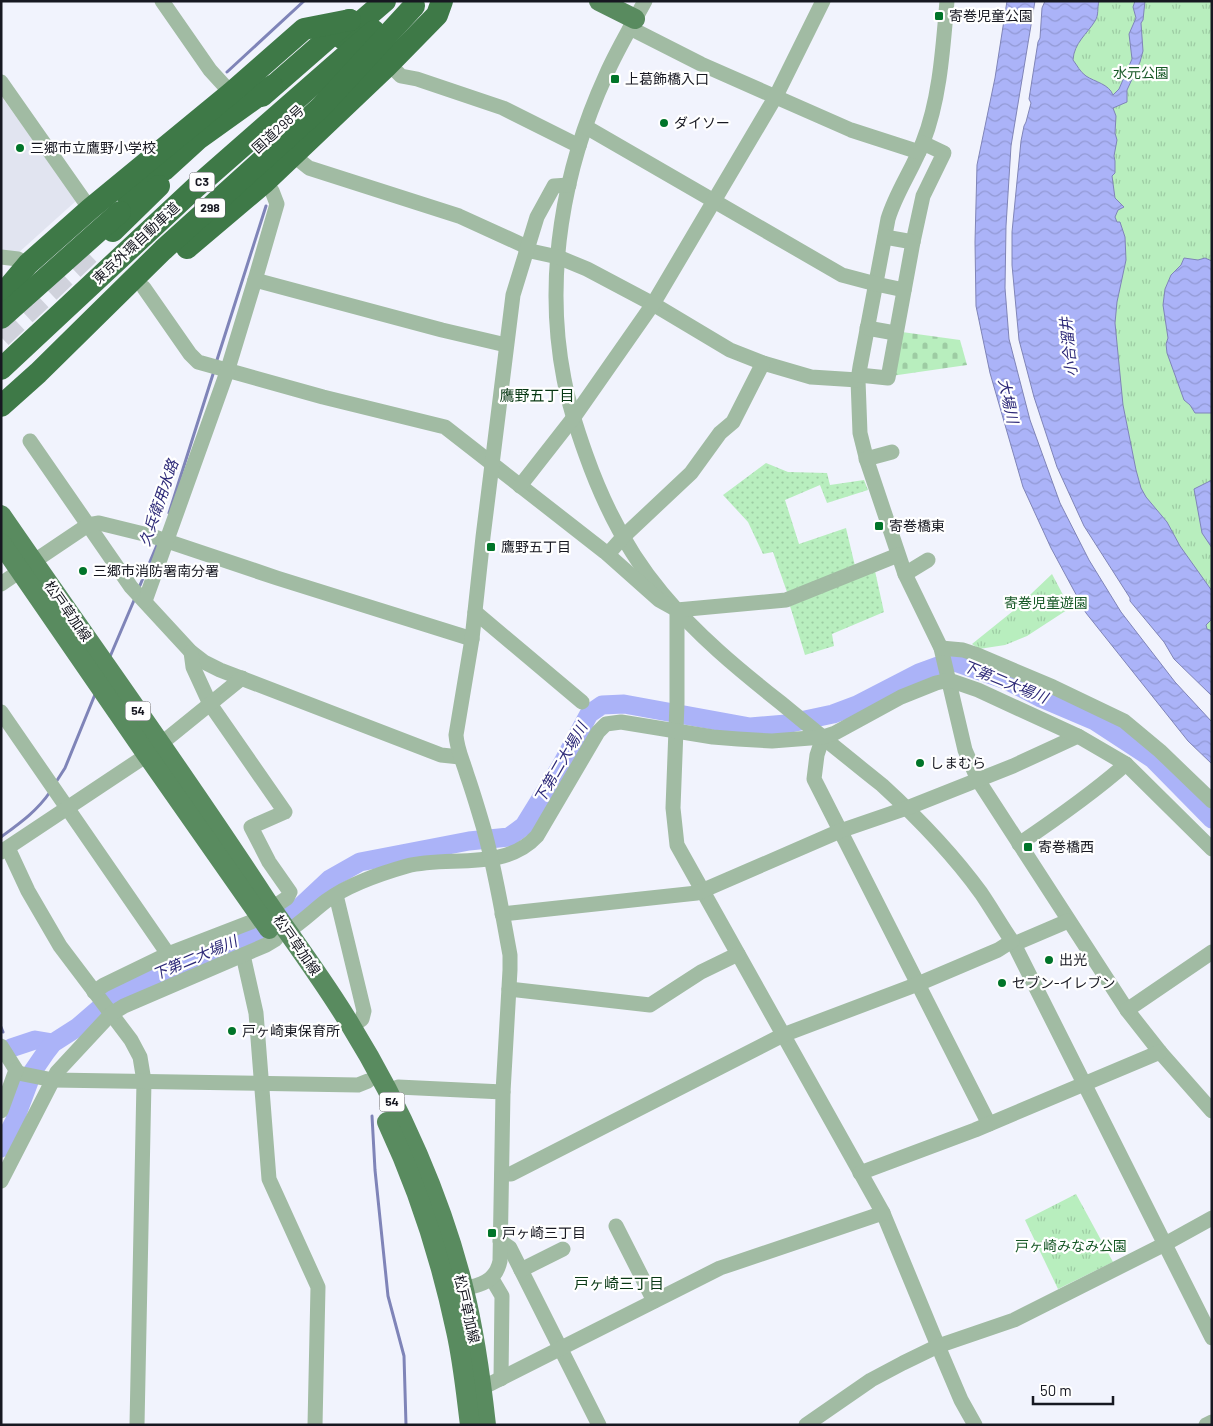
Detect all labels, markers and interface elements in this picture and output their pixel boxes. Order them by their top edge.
place label: 寄巻児童公園 [949,7,1033,24]
marker: 寄巻児童公園 [933,10,945,22]
park label: 水元公園 [1113,64,1169,81]
place label: 上葛飾橋入口 [625,70,709,87]
marker: 上葛飾橋入口 [609,73,621,85]
street label: 国道298号 [248,101,307,156]
place label: ダイソー [674,114,730,131]
marker: ダイソー [658,117,670,129]
place label: 三郷市立鷹野小学校 [30,139,156,156]
marker: 三郷市立鷹野小学校 [14,142,26,154]
road number: C3 [190,172,214,192]
street label: 東京外環自動車道 [89,198,182,287]
road number: 298 [195,198,225,218]
water label: 小合溜井 [1056,314,1080,378]
water label: 大場川 [995,377,1023,427]
district label: 鷹野五丁目 [499,386,575,404]
water label: 久兵衛用水路 [135,455,182,548]
place label: 寄巻橋東 [889,517,945,534]
marker: 寄巻橋東 [873,520,885,532]
place label: 鷹野五丁目 [501,538,571,555]
marker: 鷹野五丁目 [485,541,497,553]
place label: 三郷市消防署南分署 [93,562,219,579]
marker: 三郷市消防署南分署 [77,565,89,577]
street label: 松戸草加線 [41,577,95,644]
park label: 寄巻児童遊園 [1004,594,1088,611]
water label: 下第二大場川 [960,656,1052,707]
road number: 54 [126,701,150,720]
water label: 下第二大場川 [530,717,591,806]
place label: しまむら [930,754,986,771]
marker: しまむら [914,757,926,769]
place label: 寄巻橋西 [1038,838,1094,855]
marker: 寄巻橋西 [1022,841,1034,853]
street label: 松戸草加線 [270,911,324,978]
water label: 下第二大場川 [150,930,241,983]
place label: 出光 [1059,951,1087,968]
marker: 出光 [1043,954,1055,966]
place label: セブン-イレブン [1012,974,1116,991]
marker: セブン-イレブン [996,977,1008,989]
place label: 戸ヶ崎東保育所 [242,1022,340,1039]
marker: 戸ヶ崎東保育所 [226,1025,238,1037]
road number: 54 [380,1092,404,1112]
place label: 戸ヶ崎三丁目 [502,1224,586,1241]
marker: 戸ヶ崎三丁目 [486,1227,498,1239]
park label: 戸ヶ崎みなみ公園 [1015,1237,1127,1254]
street label: 松戸草加線 [451,1273,484,1345]
district label: 戸ヶ崎三丁目 [574,1274,664,1292]
scale bar [1033,1374,1113,1406]
text: 50 m [1040,1381,1072,1399]

